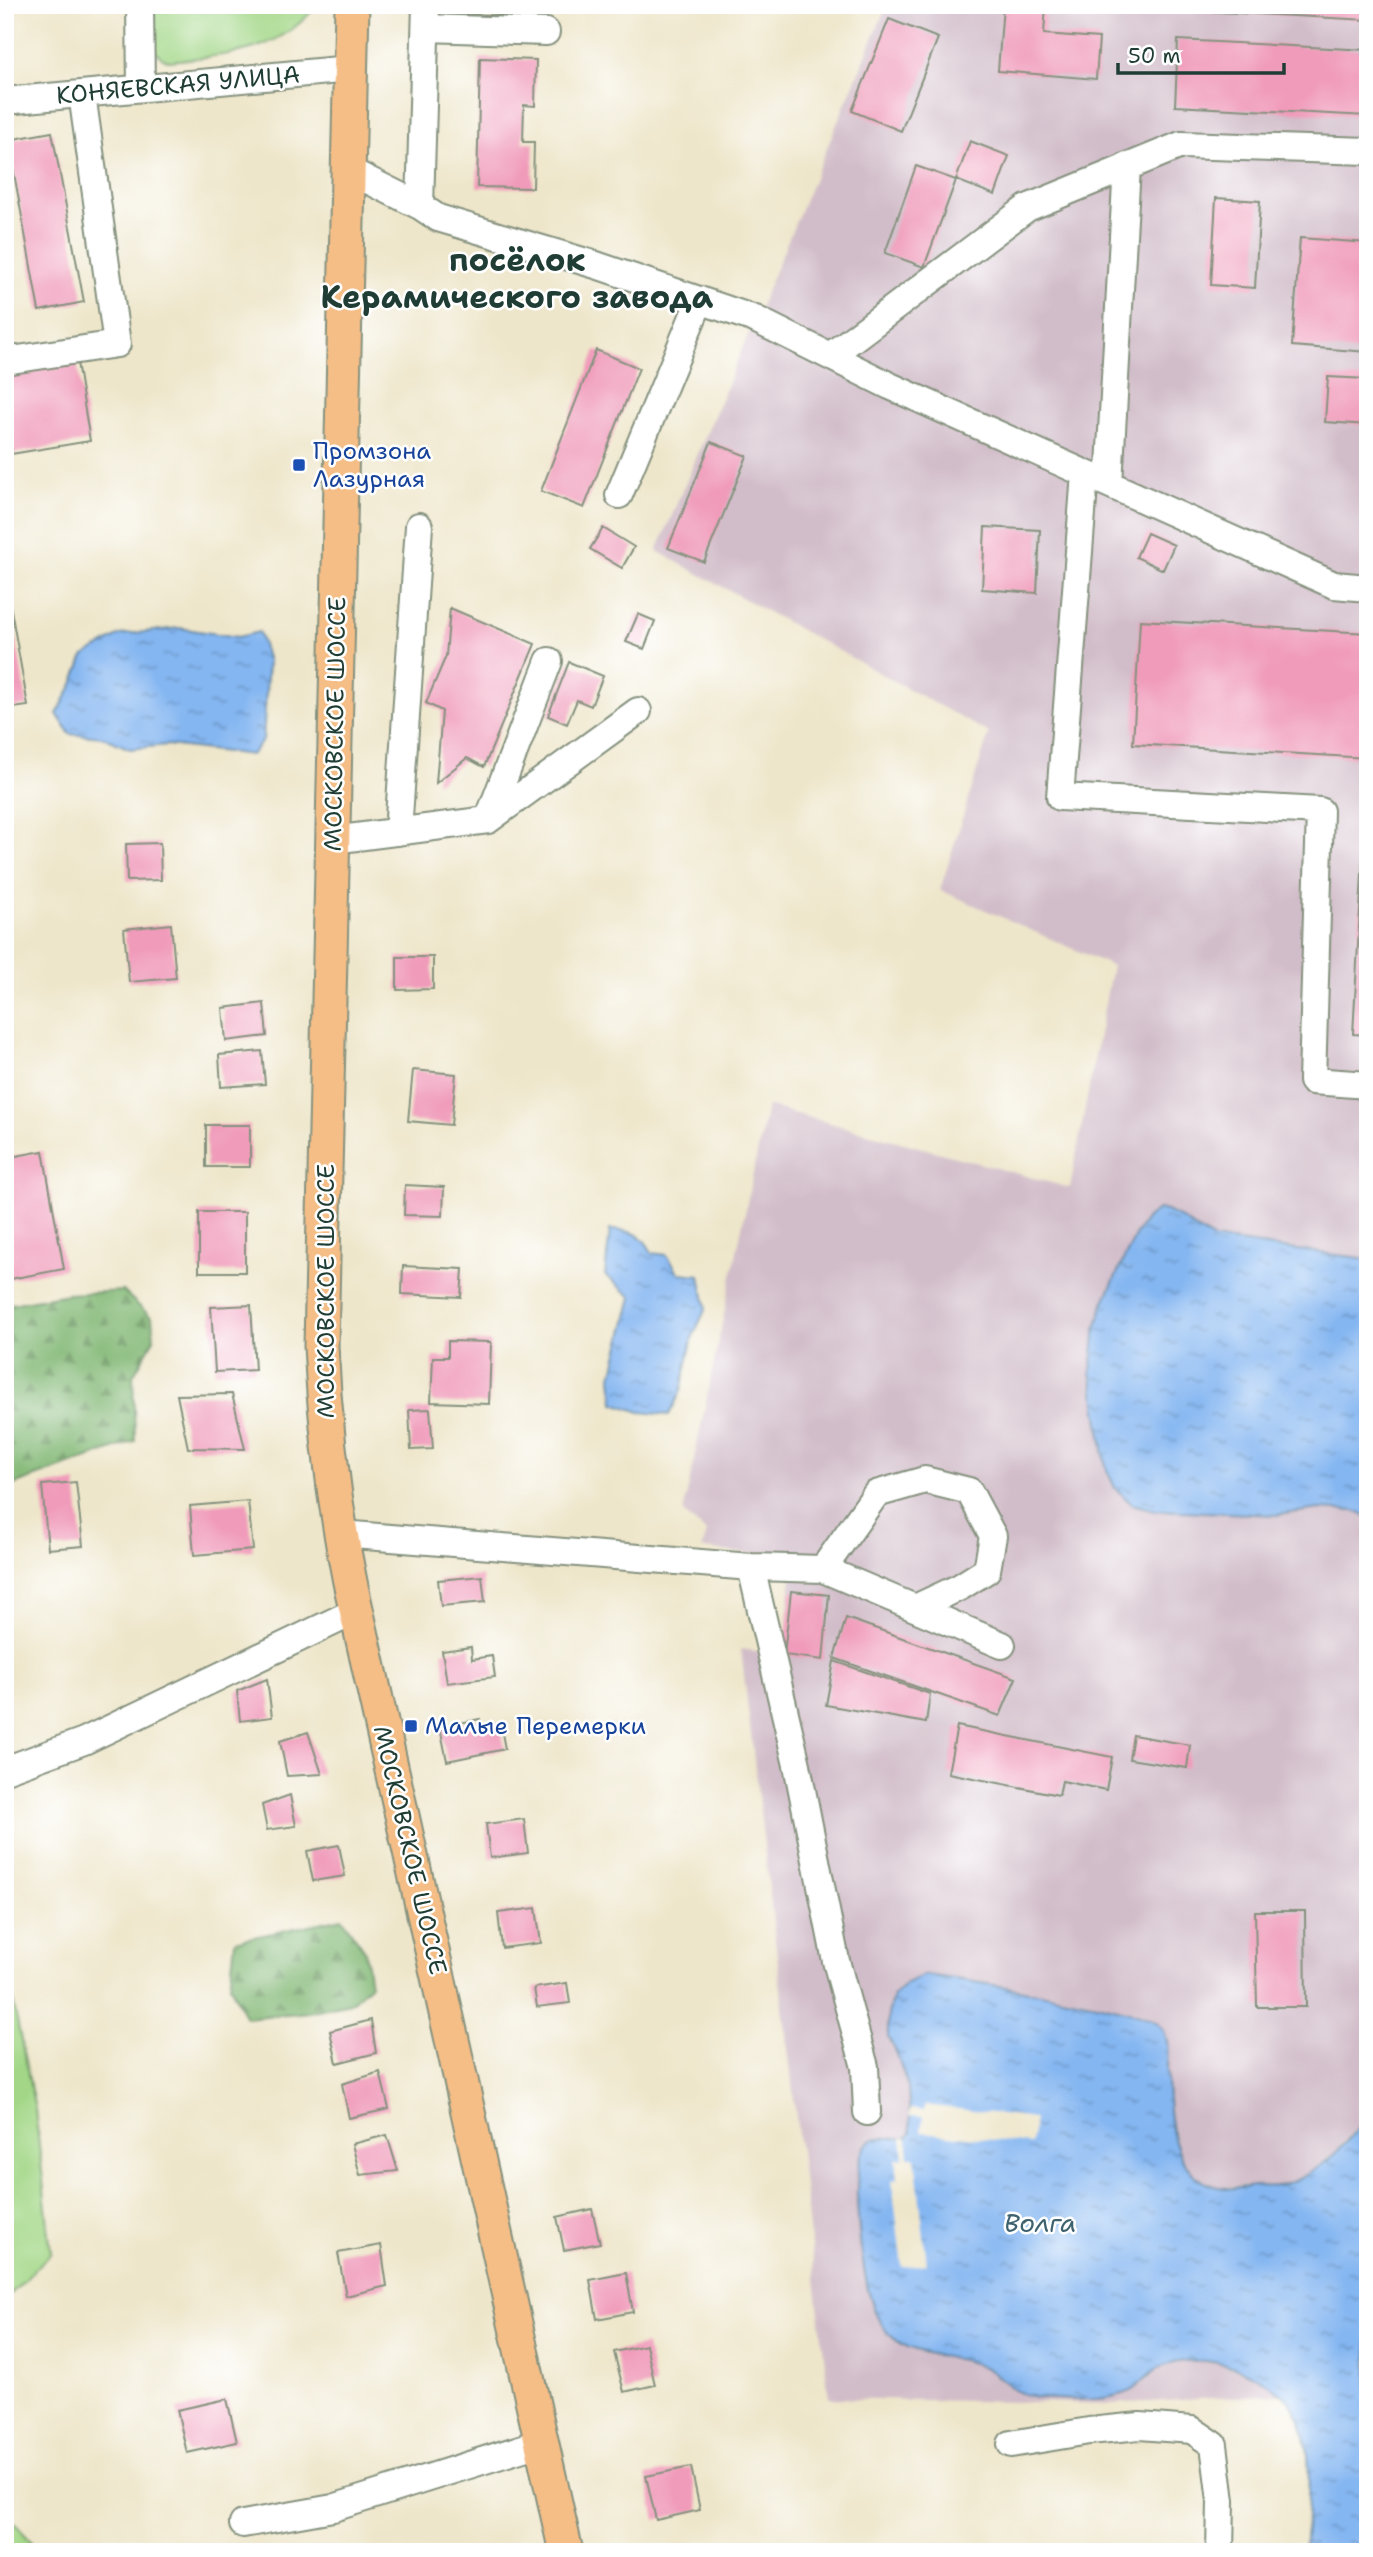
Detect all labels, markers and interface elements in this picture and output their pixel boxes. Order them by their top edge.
scale bar [1118,32,1284,76]
text: 50 m [1128,42,1181,70]
street label: КОНЯЕВСКАЯ УЛИЦА [55,58,301,112]
district label: посёлок Керамического завода [321,238,714,318]
place label: Промзона Лазурная [313,435,431,495]
marker: Промзона Лазурная [291,457,307,473]
street label: МОСКОВСКОЕ ШОССЕ [317,596,353,852]
street label: МОСКОВСКОЕ ШОССЕ [310,1164,342,1418]
place label: Малые Перемерки [425,1710,646,1742]
marker: Малые Перемерки [403,1718,419,1734]
street label: МОСКОВСКОЕ ШОССЕ [366,1722,454,1978]
water label: Волга [1004,2205,1076,2240]

